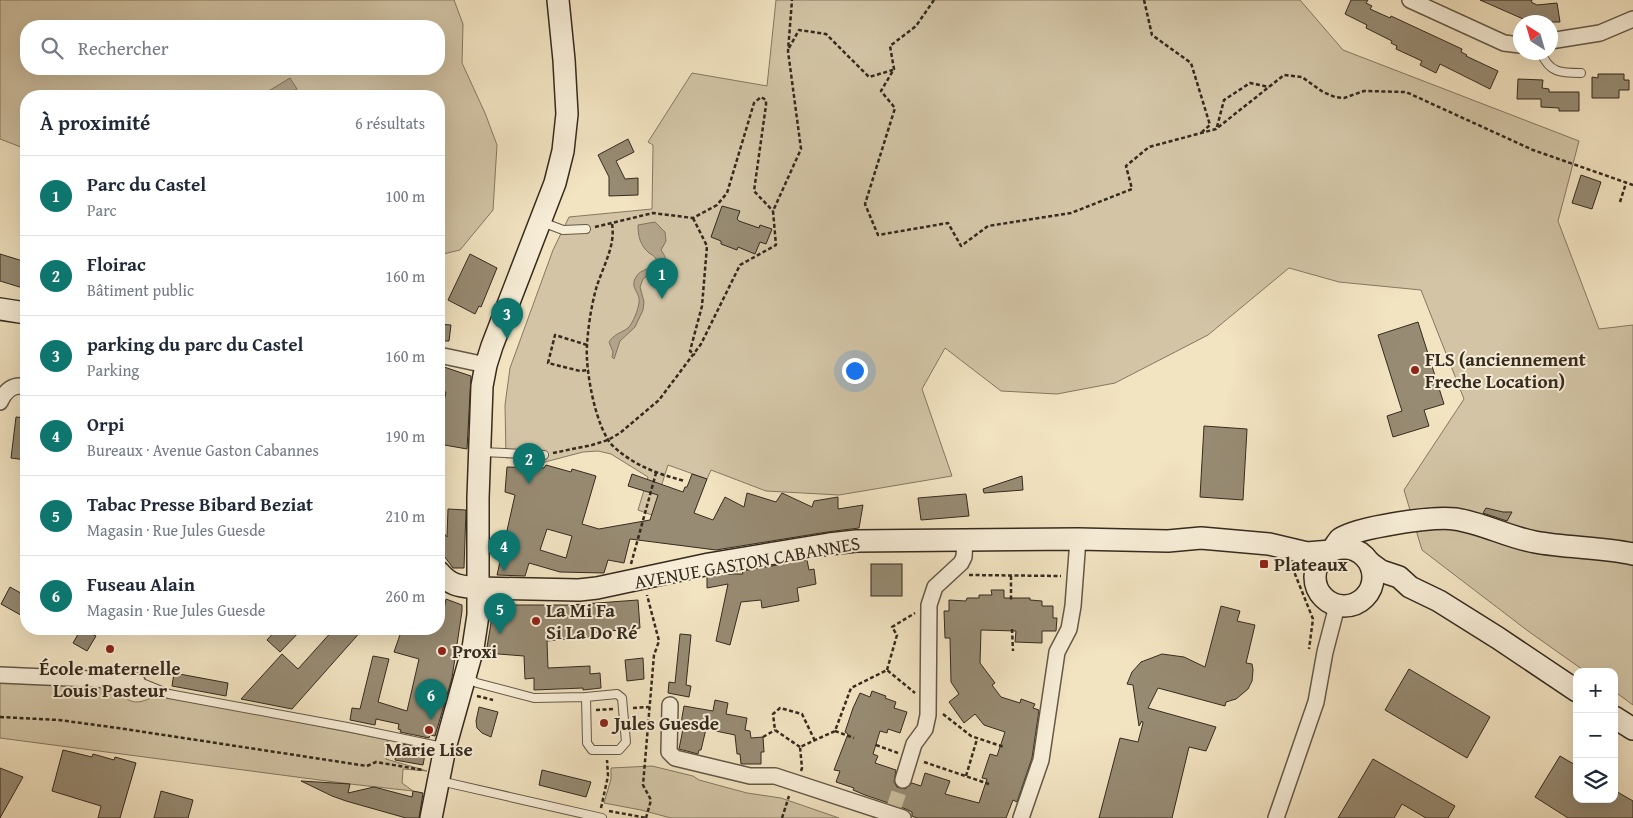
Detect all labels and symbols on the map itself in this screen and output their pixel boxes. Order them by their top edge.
north arrow [1513,15,1558,60]
pin: 1 [646,258,678,299]
pin: 3 [491,298,523,339]
place label: FLS (anciennement Freche Location) [1425,345,1587,395]
your location [842,358,868,384]
marker: FLS (anciennement Freche Location) [1409,364,1421,376]
pin: 2 [513,443,545,484]
street label: AVENUE GASTON CABANNES [632,528,862,596]
pin: 4 [488,530,520,571]
place label: Plateaux [1274,550,1348,578]
marker: Plateaux [1258,558,1270,570]
pin: 5 [484,593,516,634]
place label: La Mi Fa Si La Do Ré [546,596,638,646]
marker: La Mi Fa Si La Do Ré [530,615,542,627]
place label: Proxi [452,637,497,665]
marker: École maternelle Louis Pasteur [104,643,116,655]
marker: Proxi [436,645,448,657]
place label: École maternelle Louis Pasteur [39,654,181,704]
pin: 6 [415,679,447,720]
place label: Jules Guesde [611,709,719,737]
marker: Jules Guesde [598,717,610,729]
marker: Marie Lise [423,724,435,736]
place label: Marie Lise [385,735,473,763]

